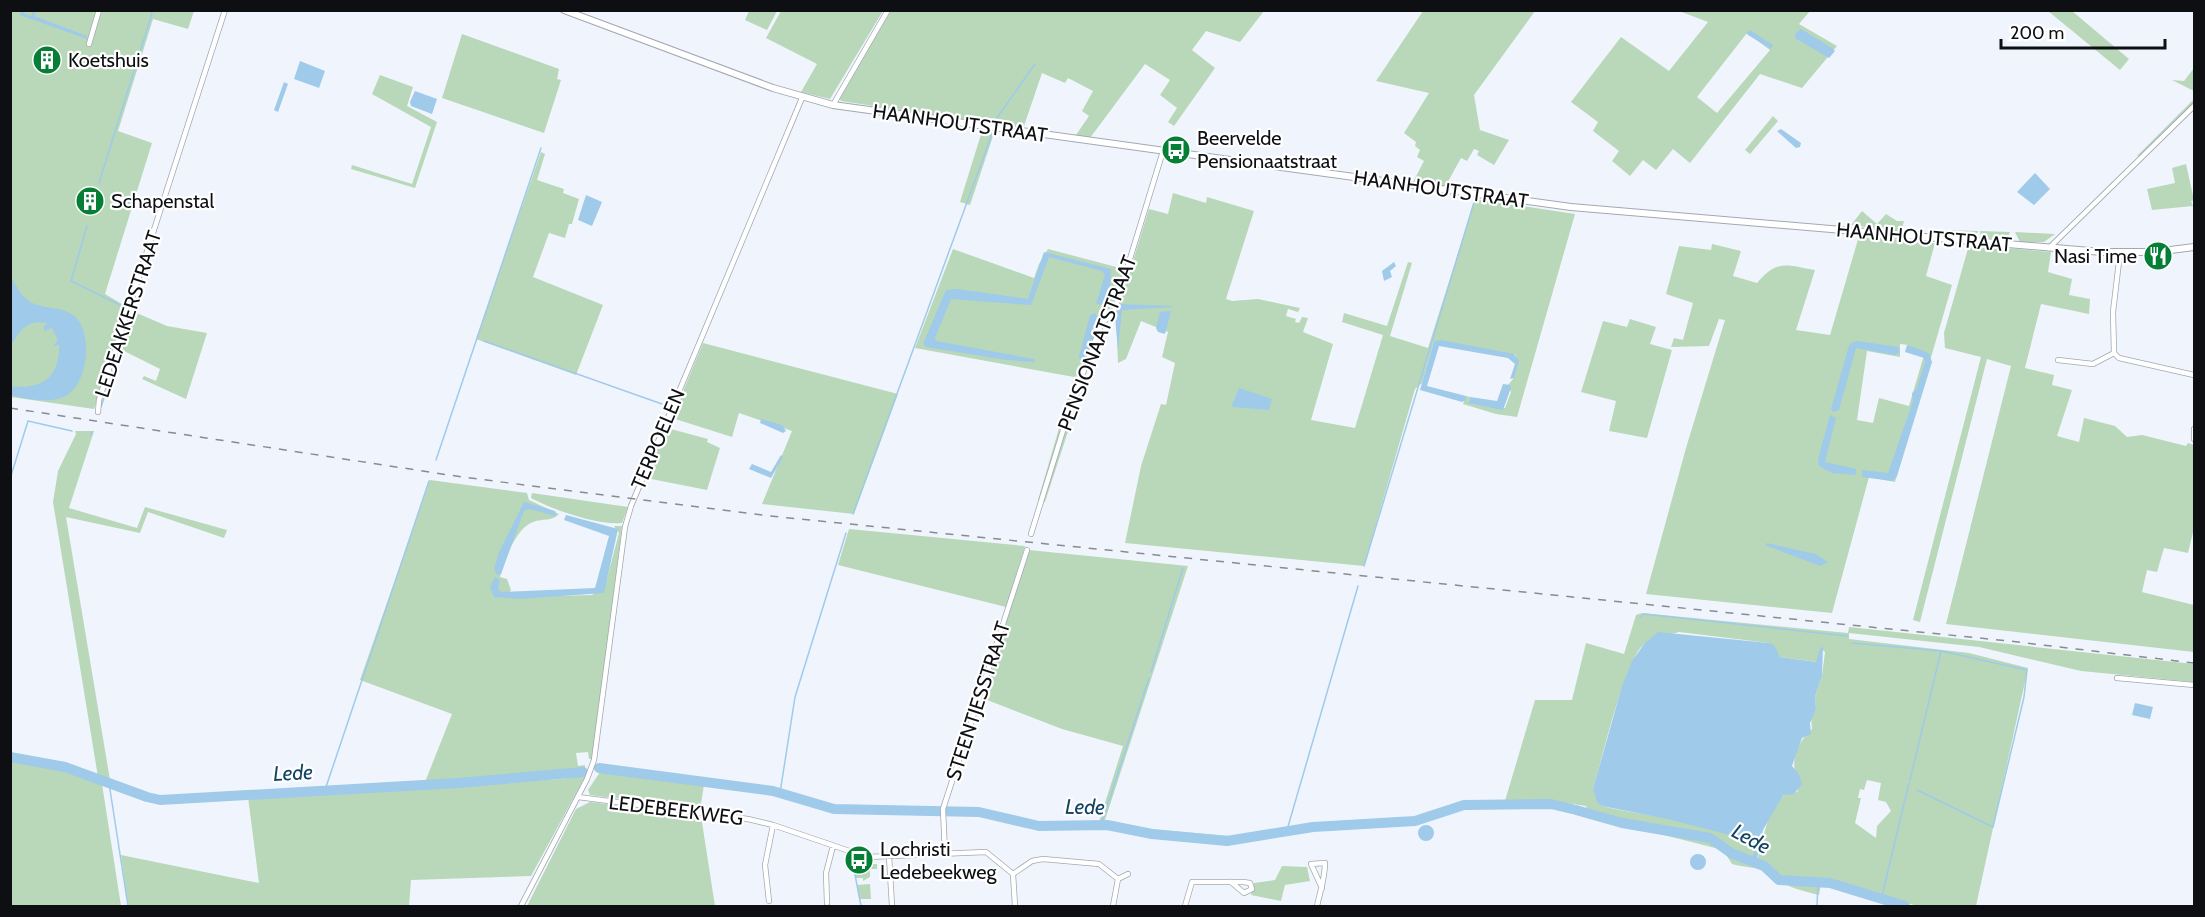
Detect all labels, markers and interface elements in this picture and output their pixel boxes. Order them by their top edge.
scale bar [2001,12,2164,50]
text: 200 m [2010,22,2064,44]
building icon: Koetshuis [31,44,63,76]
place label: Koetshuis [68,48,149,72]
street label: HAANHOUTSTRAAT [871,99,1049,147]
place label: Beervelde Pensionaatstraat [1197,126,1337,173]
bus stop icon: Beervelde Pensionaatstraat [1160,134,1192,166]
street label: HAANHOUTSTRAAT [1352,165,1530,213]
building icon: Schapenstal [74,185,106,217]
place label: Schapenstal [111,189,214,213]
street label: HAANHOUTSTRAAT [1835,217,2013,257]
street label: LEDEAKKERSTRAAT [90,227,166,400]
restaurant icon: Nasi Time [2142,240,2174,272]
place label: Nasi Time [2054,244,2137,268]
street label: PENSIONAATSTRAAT [1053,252,1142,434]
street label: TERPOELEN [626,385,690,493]
street label: STEENTJESSTRAAT [941,618,1015,784]
water label: Lede [273,759,314,786]
street label: LEDEBEEKWEG [607,790,745,830]
water label: Lede [1065,794,1105,819]
water label: Lede [1728,818,1775,859]
place label: Lochristi Ledebeekweg [880,837,998,884]
bus stop icon: Lochristi Ledebeekweg [843,844,875,876]

